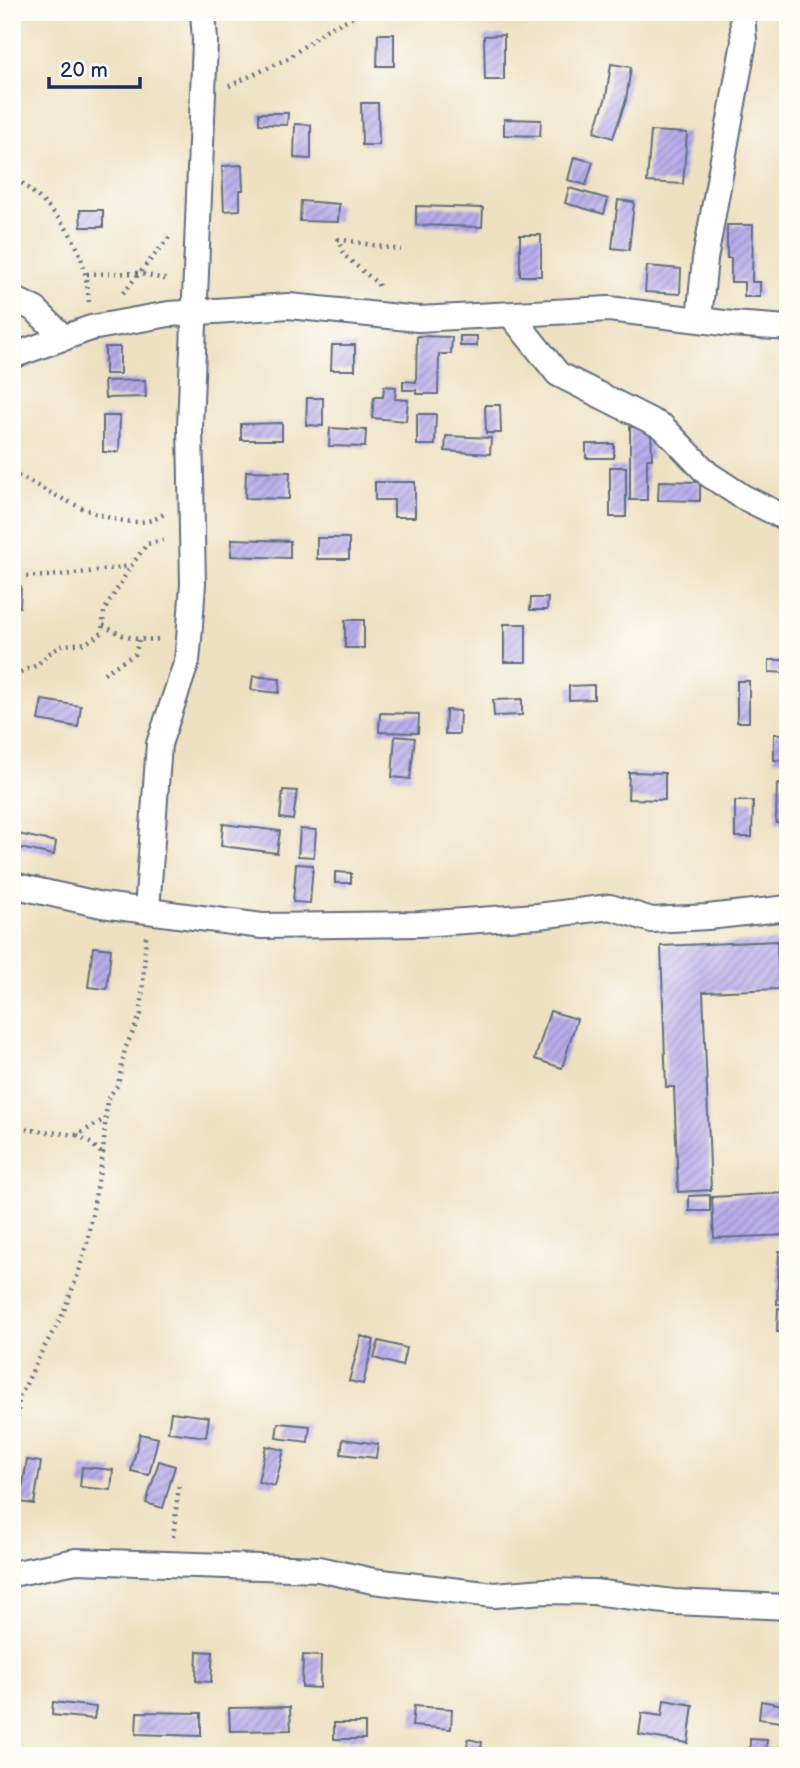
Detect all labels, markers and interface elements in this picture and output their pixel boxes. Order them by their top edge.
scale bar [49,46,140,90]
text: 20 m [60,58,108,83]

